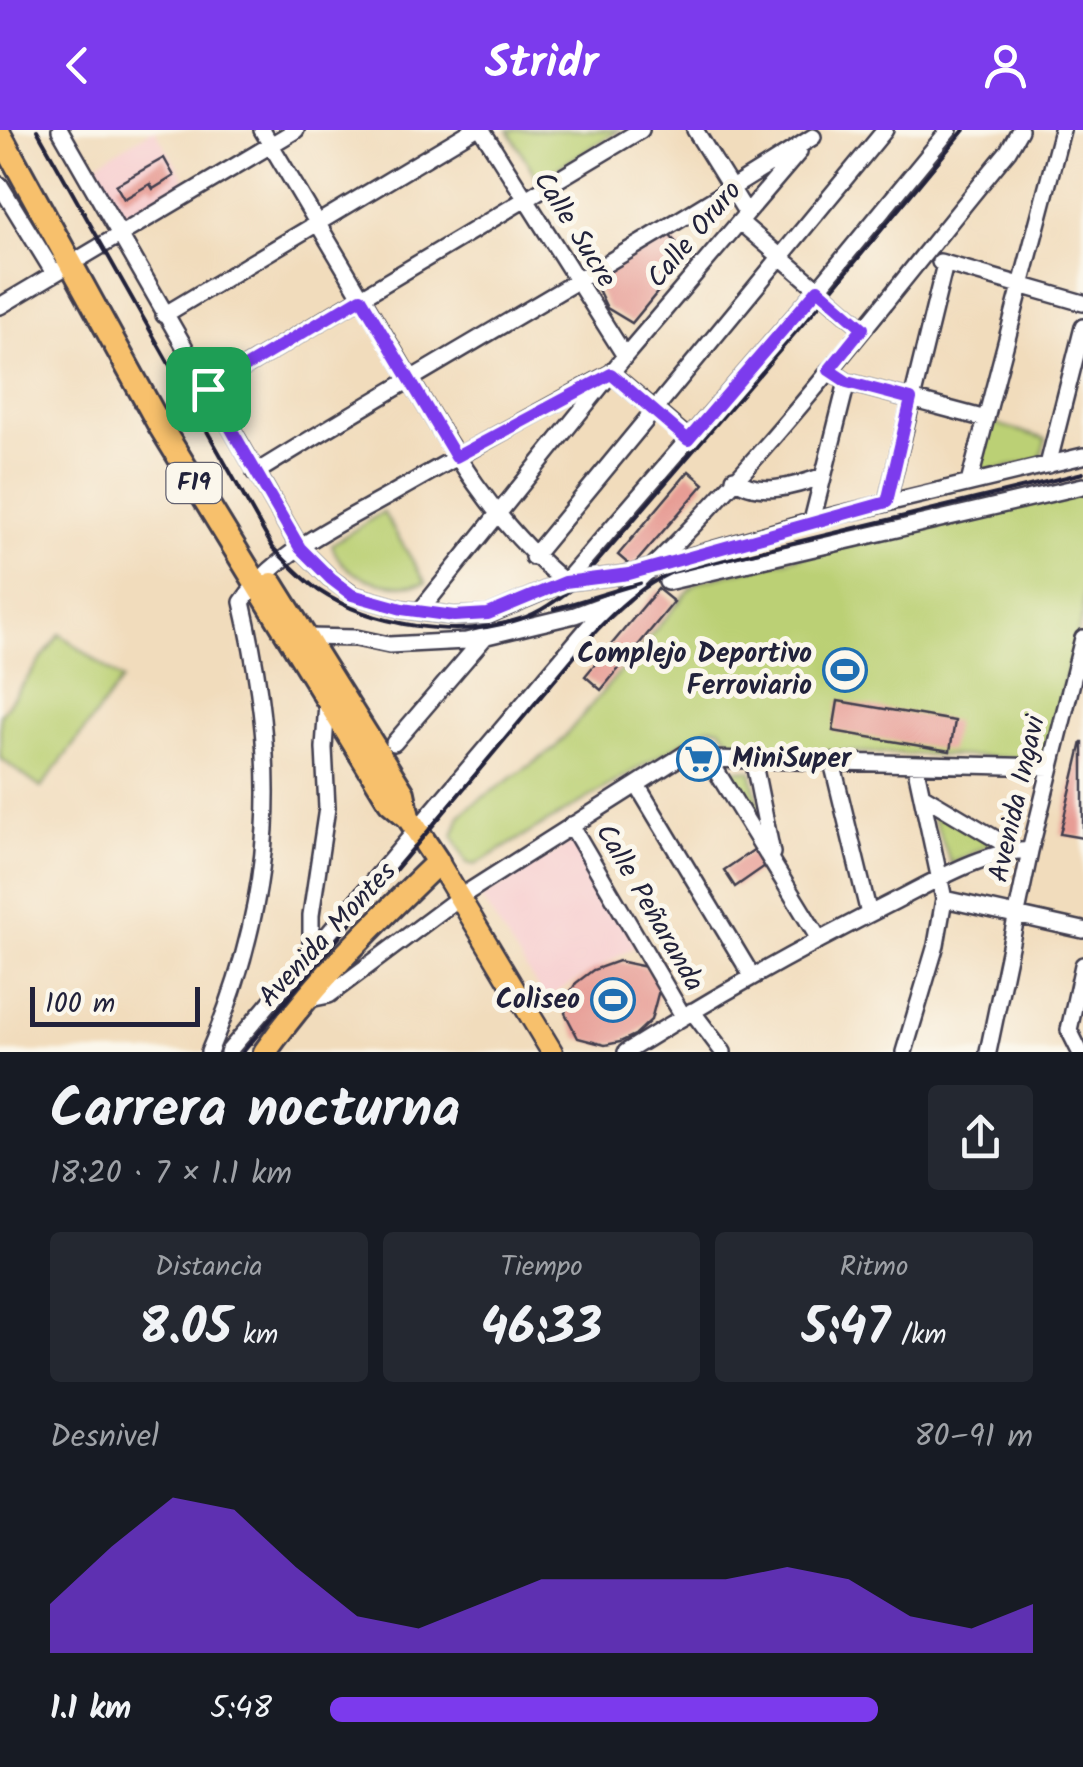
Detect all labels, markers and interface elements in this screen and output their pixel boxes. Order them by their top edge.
text: Stridr [485,29,598,101]
icon: back [50,38,105,93]
icon: person [978,38,1033,93]
street label: Calle Sucre [520,163,628,297]
street label: Calle Oruro [636,171,754,299]
pin [166,347,251,432]
icon: arrive [181,362,236,417]
road number: F19 [166,463,222,503]
place label: Complejo Deportivo Ferroviario [577,632,812,709]
sports icon: Complejo Deportivo Ferroviario [822,647,868,693]
street label: Avenida Ingavi [977,710,1059,887]
supermarket icon: MiniSuper [676,736,722,782]
place label: MiniSuper [732,737,853,782]
street label: Calle Peñaranda [583,815,715,1001]
street label: Avenida Montes [248,851,408,1019]
sports icon: Coliseo [590,977,636,1023]
place label: Coliseo [496,978,580,1023]
scale bar [30,982,200,1026]
text: 100 m [45,982,115,1027]
text: Carrera nocturna [50,1068,460,1155]
button: share [928,1085,1033,1190]
text: 18:20 · 7 × 1.1 km [50,1149,292,1200]
text: Distancia [155,1245,263,1290]
text: Tiempo [500,1245,583,1290]
text: Ritmo [840,1245,909,1290]
text: 8.05 [139,1290,232,1370]
text: 46:33 [481,1290,602,1370]
text: 5:47 [802,1290,890,1370]
text: km [232,1313,278,1358]
text: /km [890,1313,947,1358]
text: Desnivel [50,1412,159,1463]
text: 80–91 m [914,1412,1033,1463]
text: 1.1 km [50,1684,131,1735]
text: 5:48 [210,1684,272,1735]

